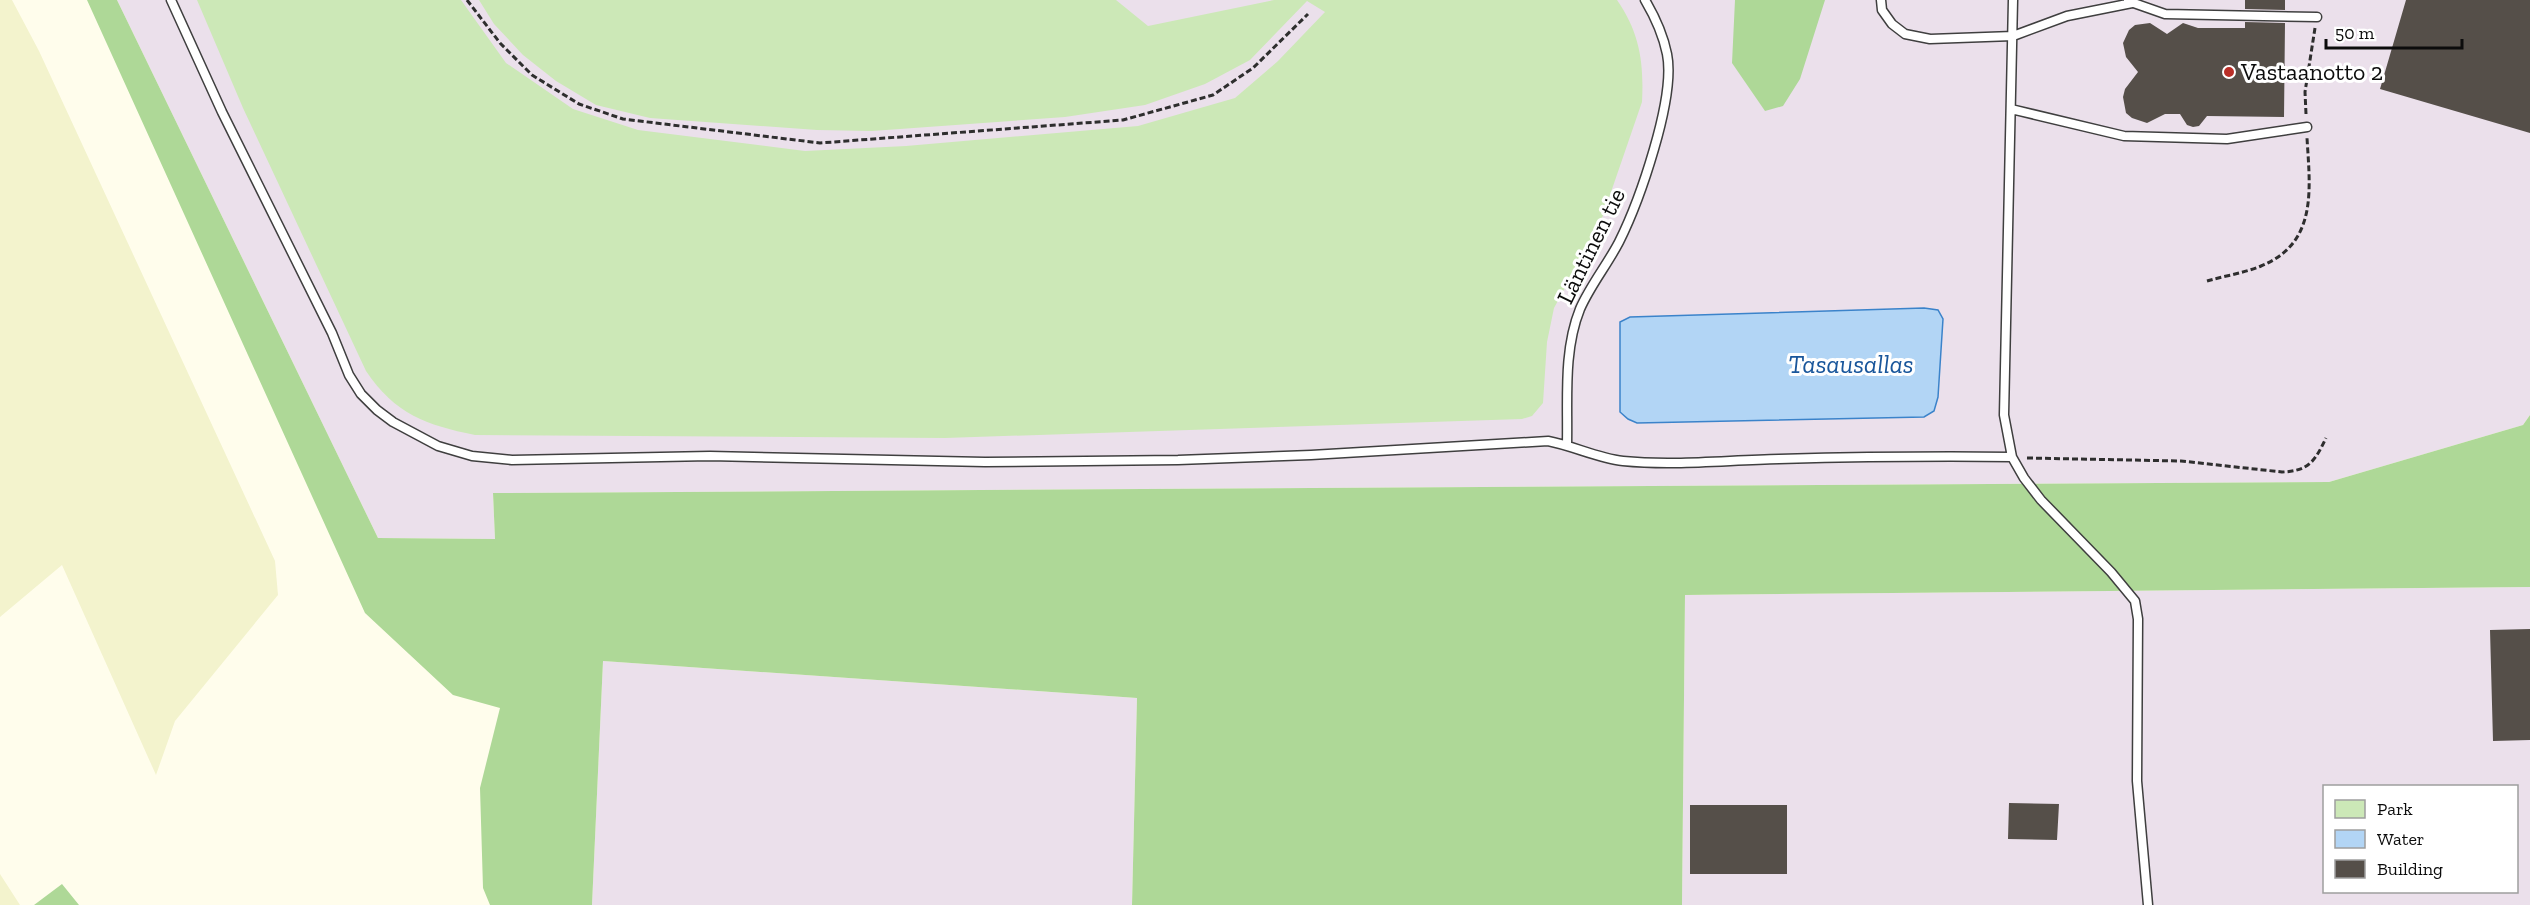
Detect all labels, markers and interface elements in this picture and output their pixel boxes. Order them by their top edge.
scale bar [2326,12,2462,50]
text: 50 m [2335,22,2375,44]
place label: Vastaanotto 2 [2240,57,2383,86]
marker: Vastaanotto 2 [2222,65,2236,79]
street label: Läntinen tie [1550,183,1631,308]
water label: Tasausallas [1788,348,1914,380]
legend [2323,785,2518,893]
text: Park [2377,798,2413,820]
text: Water [2377,828,2424,850]
text: Building [2377,858,2443,880]

